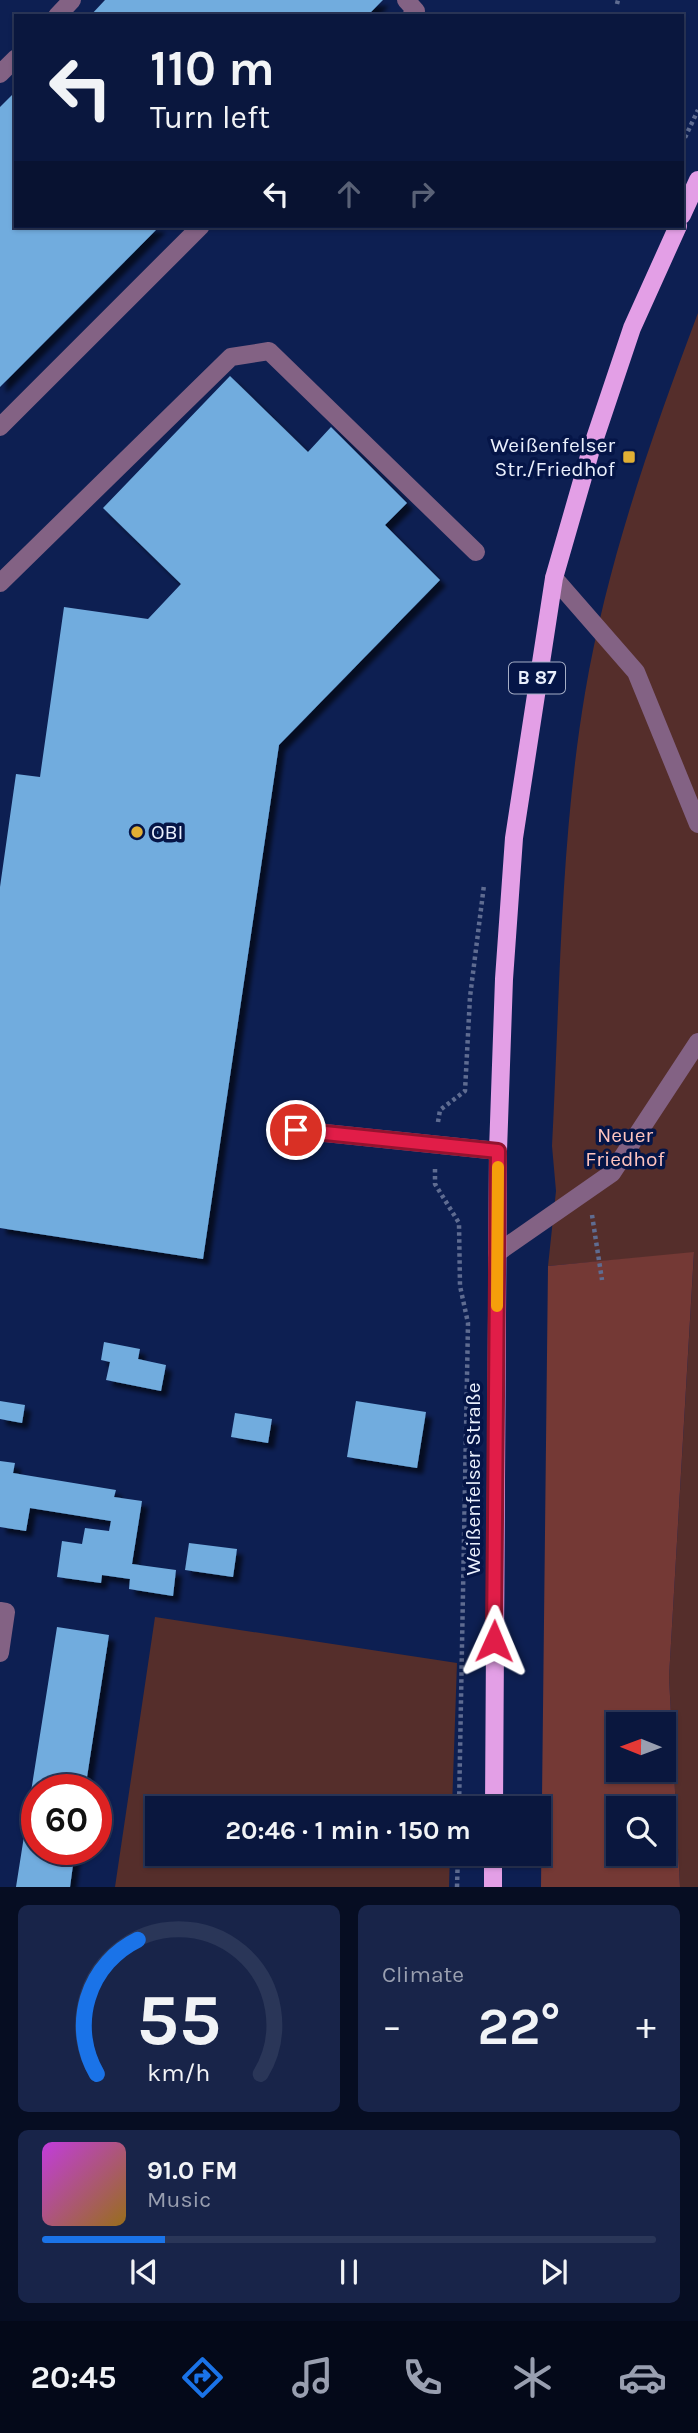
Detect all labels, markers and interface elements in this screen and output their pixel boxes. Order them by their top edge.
text: 110 m [150,40,275,97]
icon: left [35,42,126,133]
text: Turn left [150,99,270,136]
icon: left [257,175,295,213]
icon: ahead [330,175,368,213]
icon: right [403,175,441,213]
place label: Weißenfelser Str./Friedhof [490,433,616,481]
marker: Weißenfelser Str./Friedhof [621,449,637,465]
road number: B 87 [509,663,565,694]
place label: OBI [151,820,184,844]
marker: OBI [129,824,145,840]
pin [266,1100,326,1160]
icon: arrive [277,1111,315,1149]
park label: Neuer Friedhof [585,1123,666,1171]
street label: Weißenfelser Straße [461,1382,485,1576]
position arrow [457,1604,531,1678]
north arrow [606,1712,676,1782]
map controls [606,1712,676,1866]
speed limit sign: 60 [21,1774,112,1865]
button: search [606,1796,676,1866]
text: 20:46 · 1 min · 150 m [225,1815,471,1846]
text: Climate [382,1961,464,1988]
text: 55 [137,1978,221,2063]
text: 22° [477,1996,561,2057]
text: − [382,2004,402,2049]
text: + [636,2004,656,2049]
text: km/h [147,2058,211,2087]
text: 91.0 FM [147,2155,238,2186]
text: Music [147,2186,211,2213]
icon: previous [125,2253,163,2291]
icon: pause [330,2253,368,2291]
icon: next [535,2253,573,2291]
icon: directions [178,2353,227,2402]
icon: music [288,2353,337,2402]
icon: phone [398,2353,447,2402]
icon: climate [508,2353,557,2402]
icon: car [618,2353,667,2402]
text: 20:45 [31,2359,116,2396]

